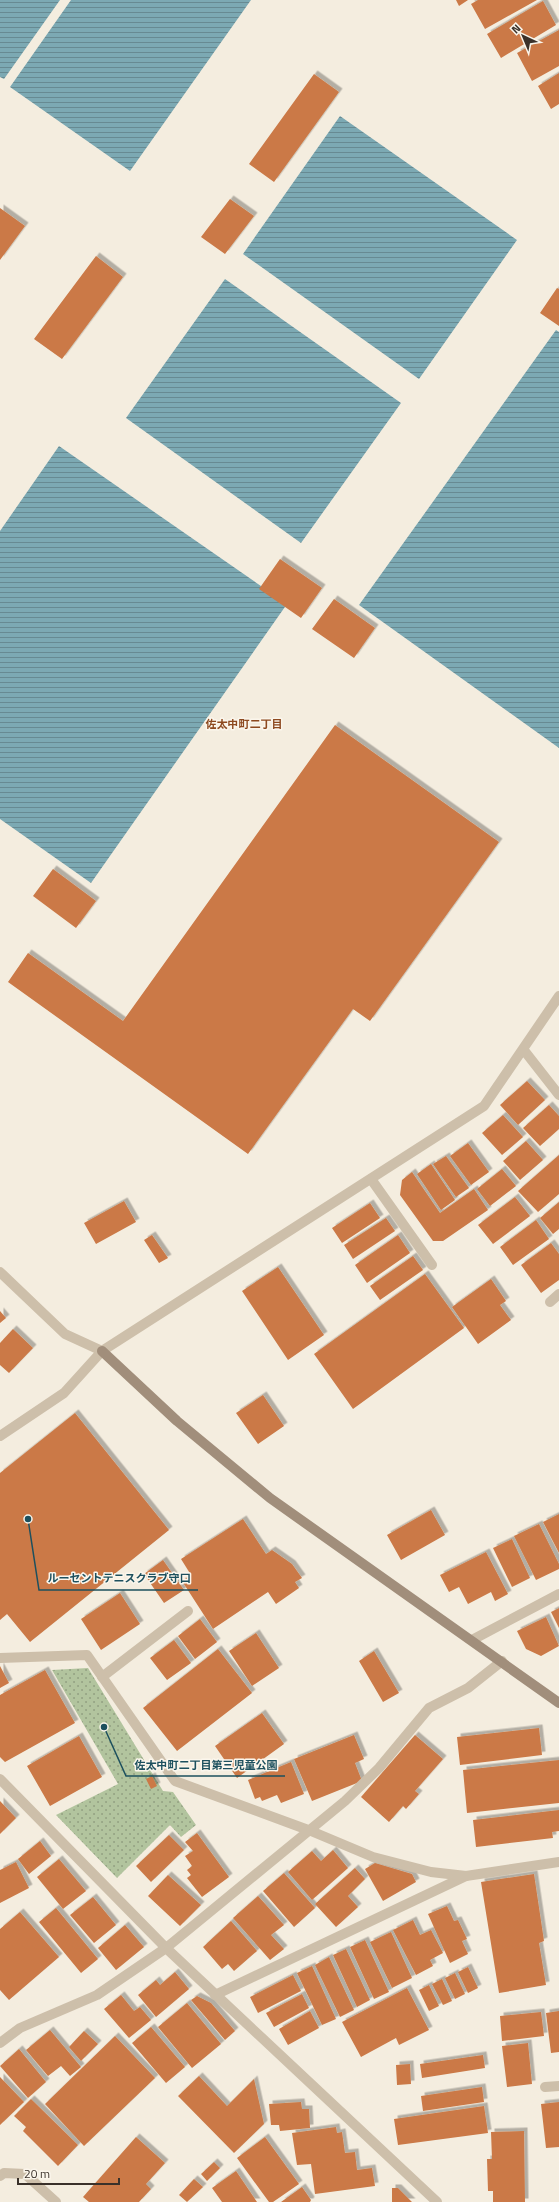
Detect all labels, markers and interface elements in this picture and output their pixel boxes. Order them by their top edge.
north arrow [503,16,543,56]
text: N [508,20,524,37]
district label: 佐太中町二丁目 [206,716,283,732]
callout: ルーセントテニスクラブ守口 [39,1567,198,1590]
text: ルーセントテニスクラブ守口 [48,1570,191,1586]
callout: 佐太中町二丁目第三児童公園 [126,1753,285,1776]
text: 佐太中町二丁目第三児童公園 [135,1757,278,1773]
scale bar [18,2160,119,2186]
text: 20 m [24,2164,50,2183]

